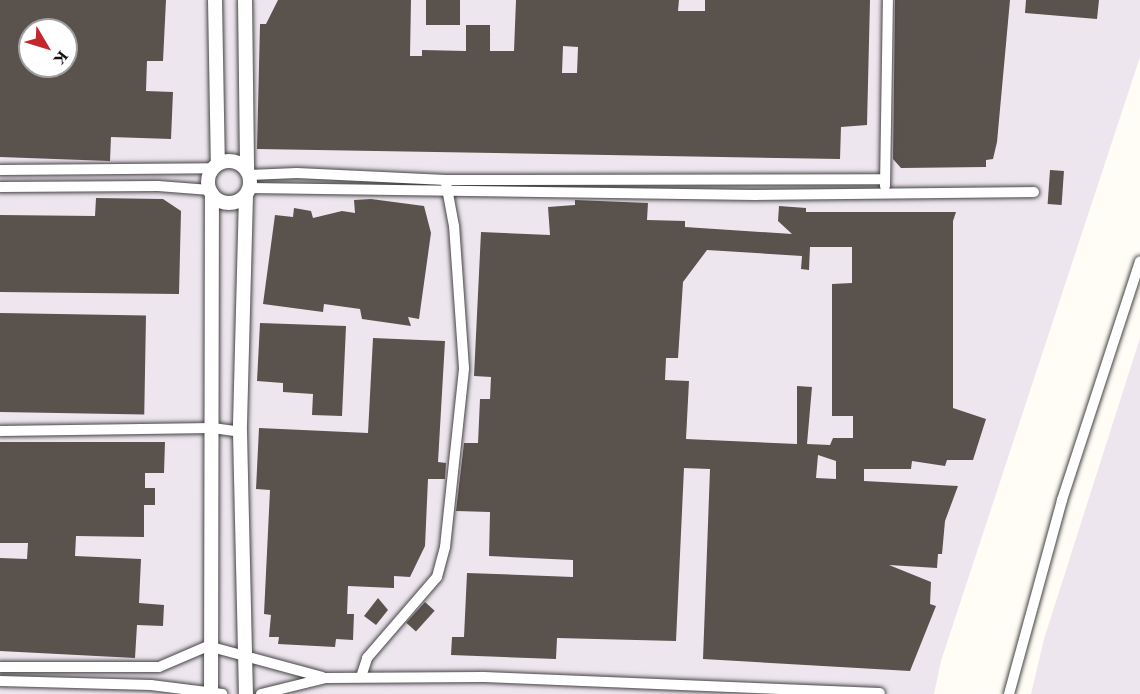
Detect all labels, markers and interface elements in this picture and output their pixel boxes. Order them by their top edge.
north arrow [18,18,78,78]
text: K [50,48,72,68]

